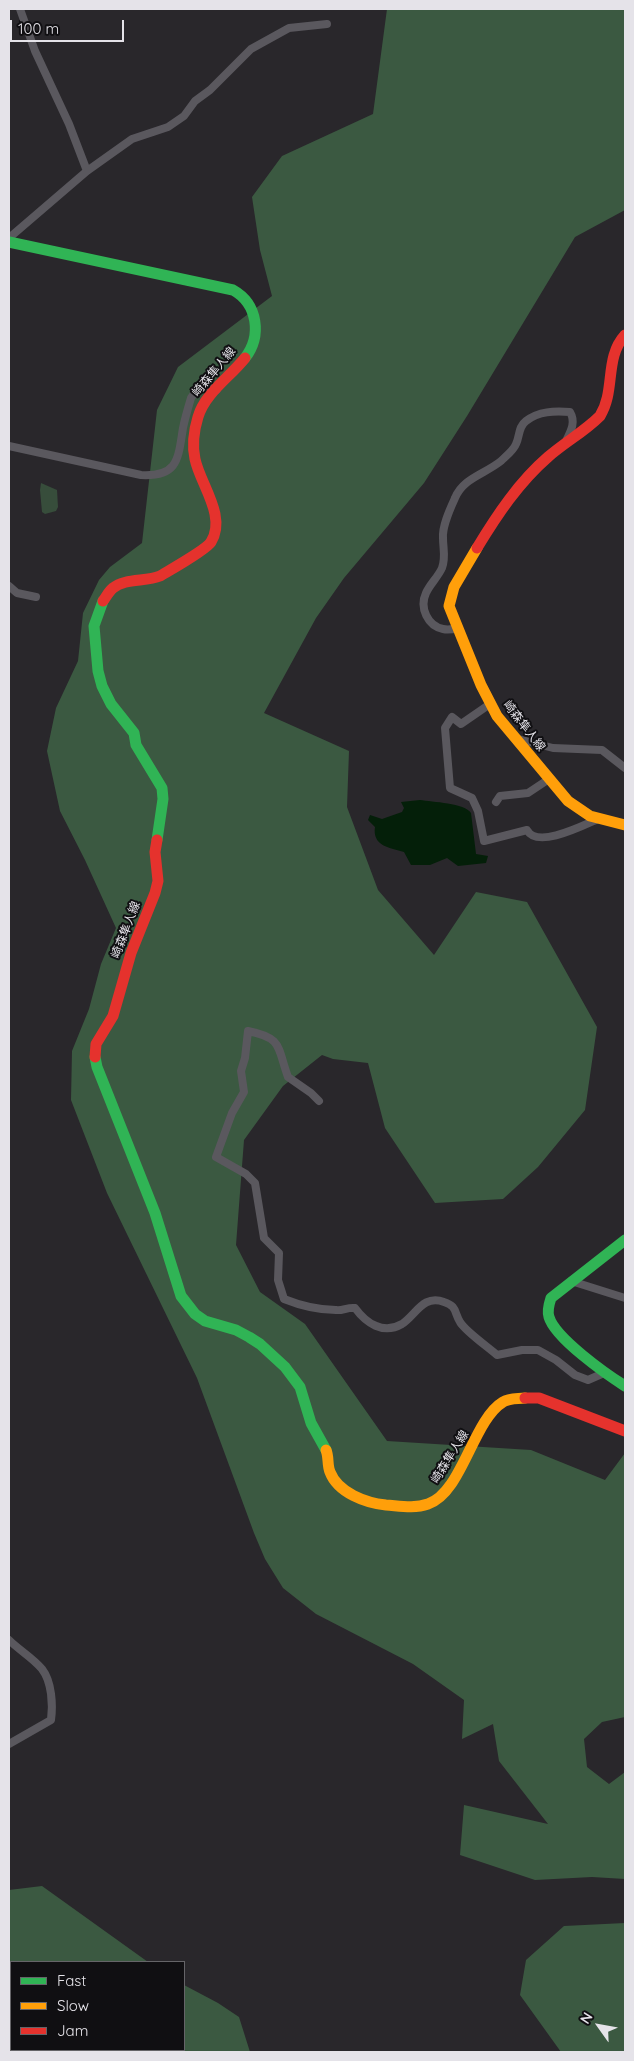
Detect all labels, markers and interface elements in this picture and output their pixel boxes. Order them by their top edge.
scale bar [12,10,126,42]
text: 100 m [18,19,59,38]
street label: 崎森隼人線 [189,344,239,400]
street label: 崎森隼人線 [500,698,548,754]
street label: 崎森隼人線 [109,899,143,961]
street label: 崎森隼人線 [428,1428,472,1486]
legend [10,1961,185,2051]
text: Fast [57,1971,86,1990]
text: Slow [57,1996,89,2015]
north arrow [574,2001,624,2051]
text: N [576,2009,597,2027]
text: Jam [57,2021,88,2040]

